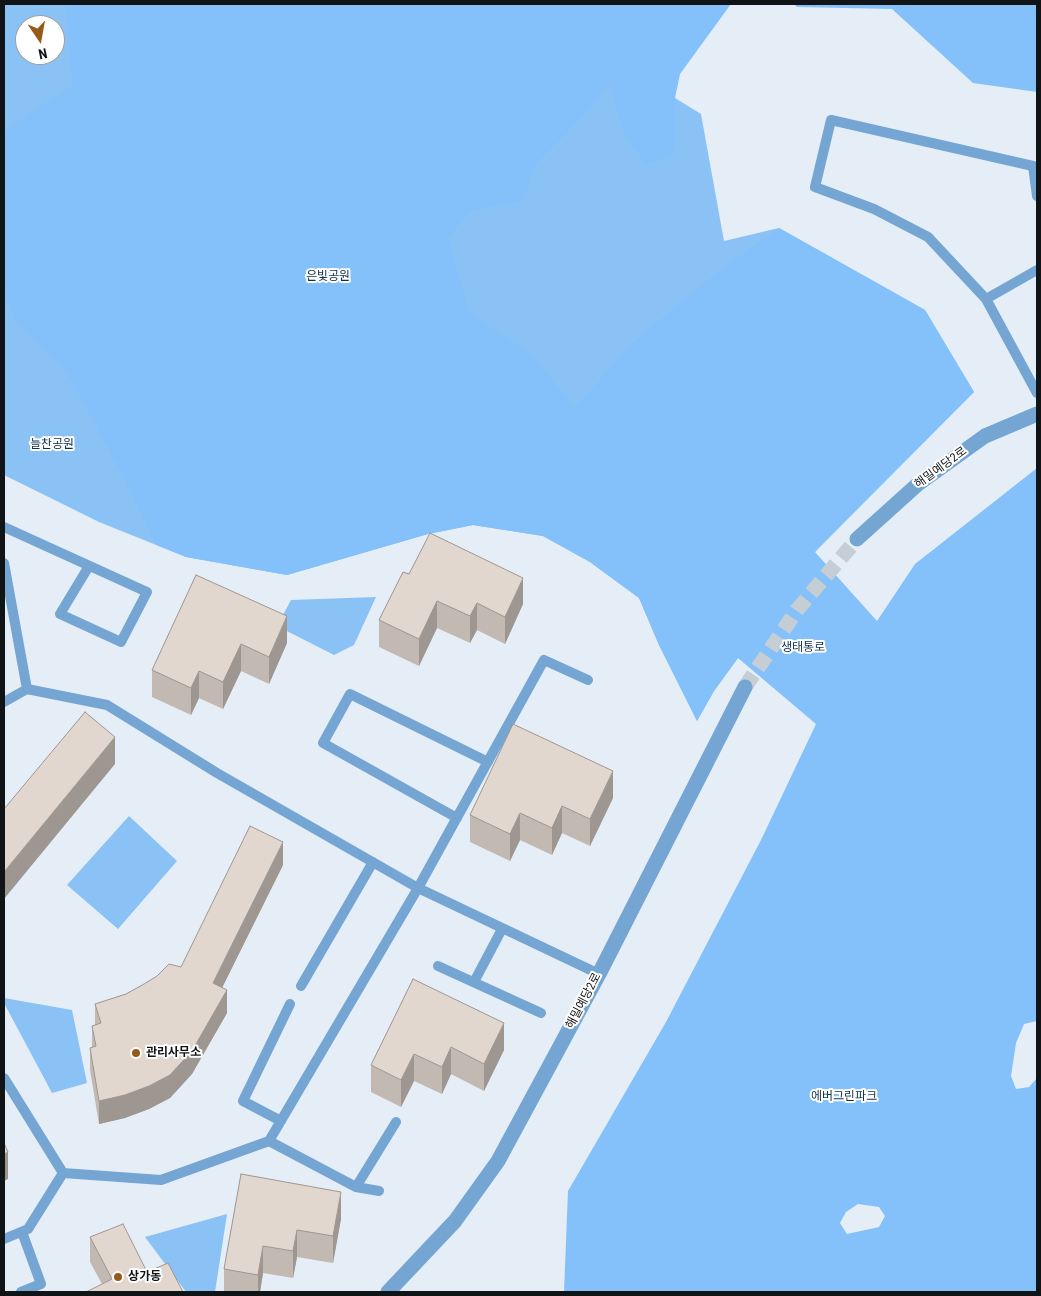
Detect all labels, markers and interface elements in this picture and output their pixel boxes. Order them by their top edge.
north arrow [15,15,65,65]
text: N [37,45,49,62]
park label: 은빛공원 [306,270,350,284]
park label: 늘찬공원 [30,438,74,452]
street label: 해밀예당2로 [912,444,970,492]
park label: 생태통로 [781,641,825,655]
street label: 해밀예당2로 [563,971,605,1031]
place label: 관리사무소 [146,1046,201,1060]
marker: 관리사무소 [130,1047,142,1059]
park label: 에버그린파크 [811,1090,877,1104]
place label: 상가동 [128,1270,161,1284]
marker: 상가동 [112,1271,124,1283]

